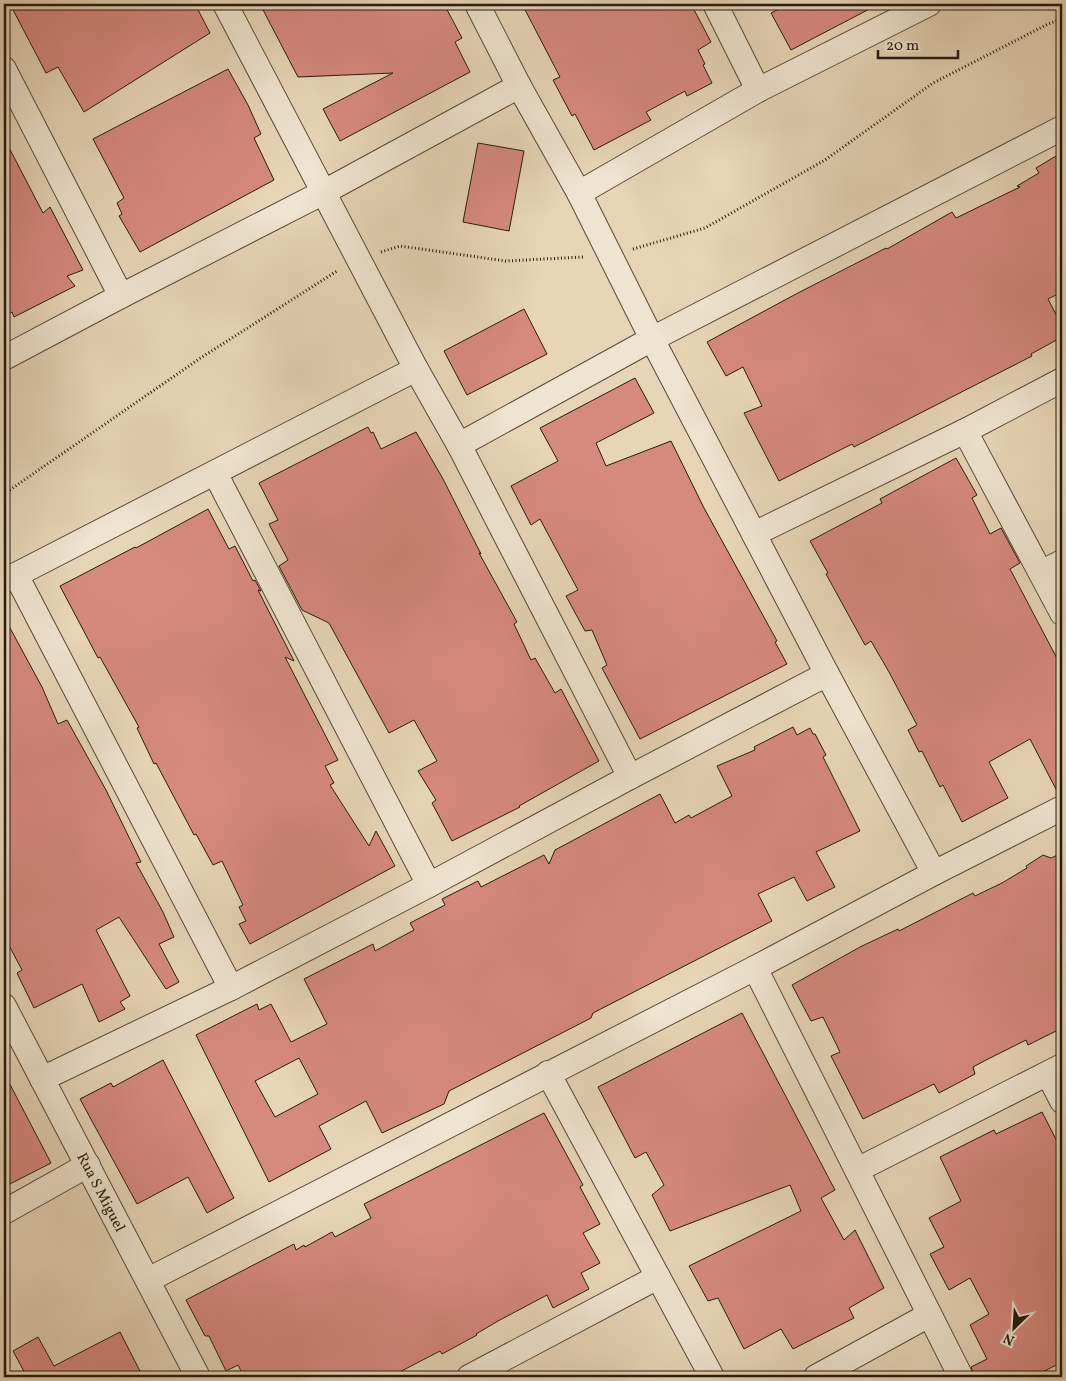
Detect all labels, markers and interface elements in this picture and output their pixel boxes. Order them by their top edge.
scale bar [878,28,958,60]
text: 20 m [886,36,919,57]
street label: Rua S Miguel [71,1149,129,1236]
north arrow [988,1304,1038,1354]
text: N [1001,1328,1018,1349]

